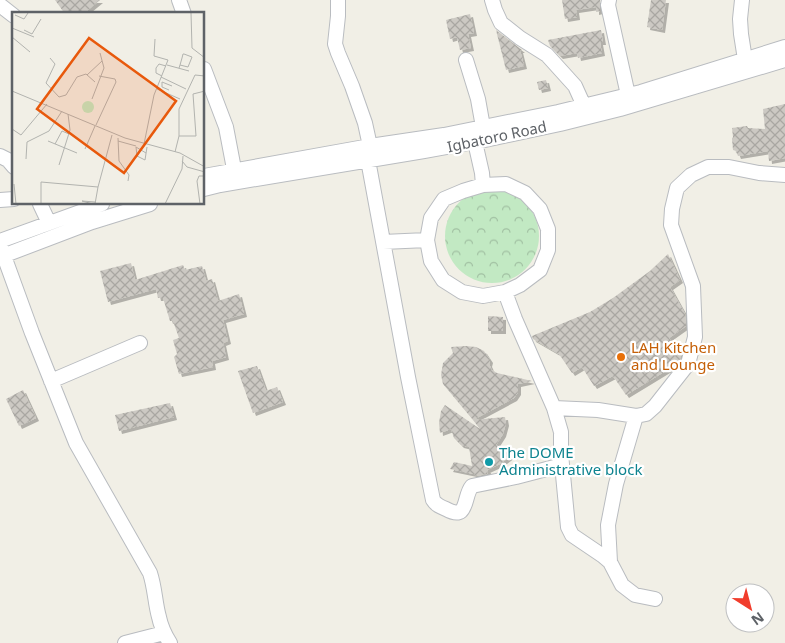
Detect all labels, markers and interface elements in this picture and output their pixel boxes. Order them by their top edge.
inset map [12,12,205,205]
street label: Igbatoro Road [445,116,548,156]
place label: LAH Kitchen and Lounge [631,337,716,374]
marker: LAH Kitchen and Lounge [615,351,627,363]
place label: The DOME Administrative block [499,442,642,479]
marker: The DOME Administrative block [483,456,495,468]
north arrow [725,583,775,633]
text: N [748,608,768,630]

